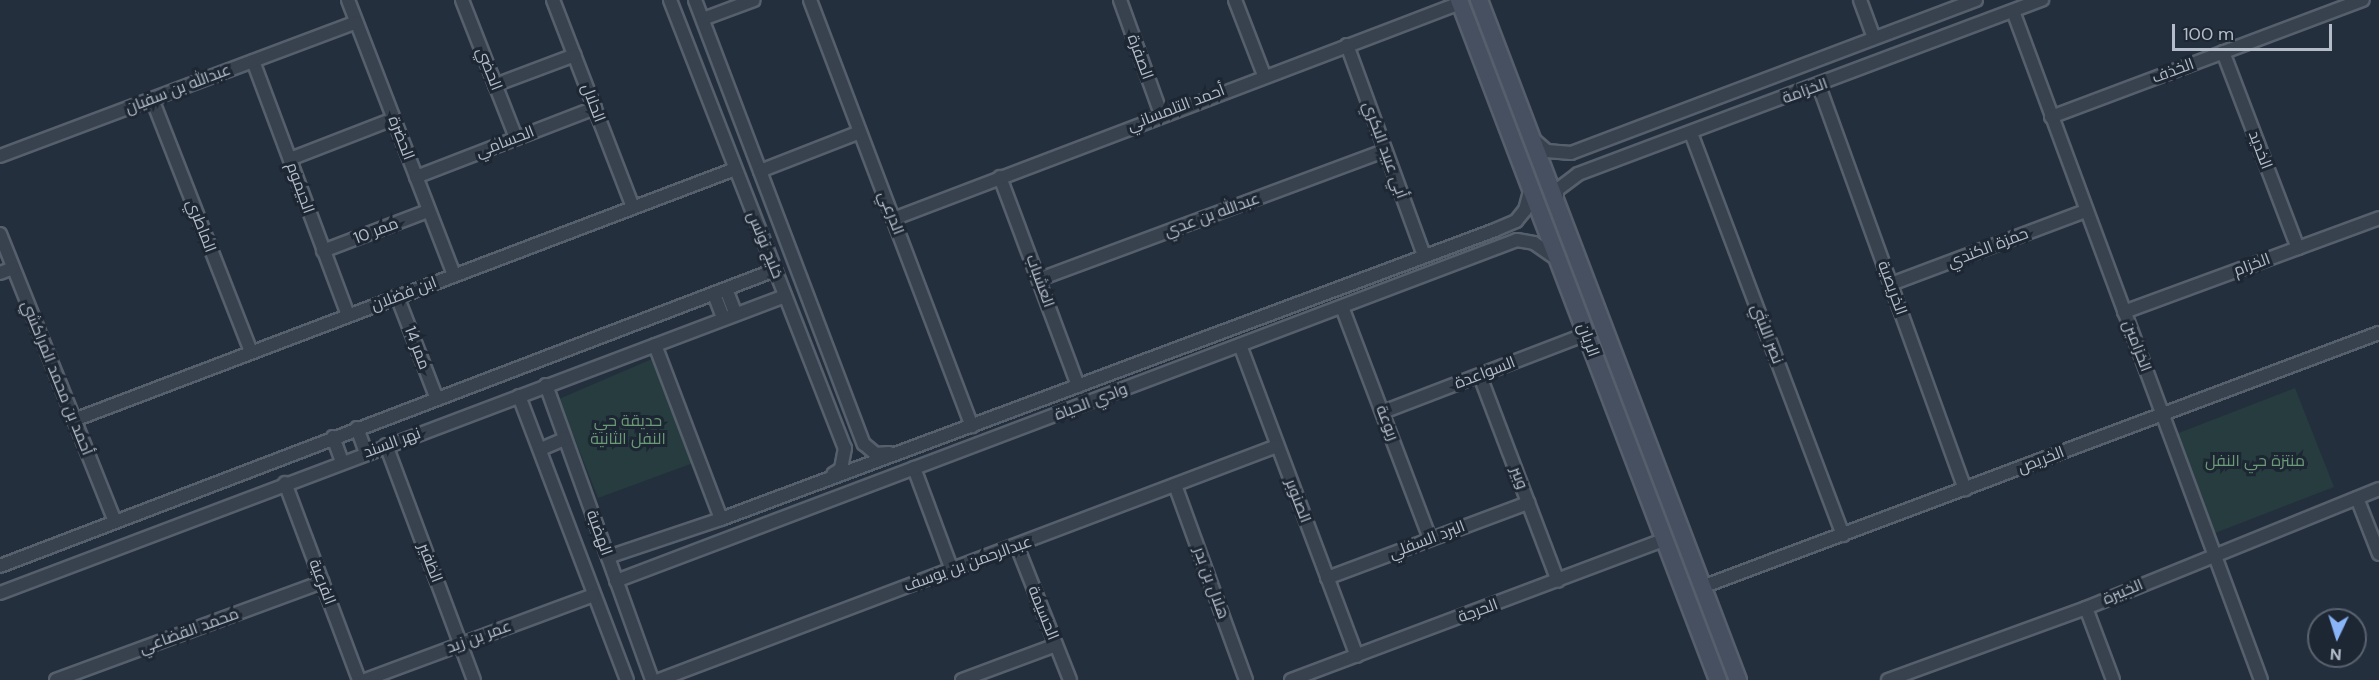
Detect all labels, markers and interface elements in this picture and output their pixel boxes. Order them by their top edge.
scale bar [2175,12,2336,50]
text: 100 m [2183,22,2234,46]
street label: الصفرة [1123,32,1157,82]
street label: الحضي [472,45,506,93]
street label: الخذف [2149,55,2197,87]
street label: عبدالله بن سفيان [123,60,233,118]
street label: الخزامة [1780,74,1830,108]
street label: الحلال [577,81,609,125]
street label: أحمد التلمساني [1125,81,1227,135]
street label: أبي عبيد البكري [1359,99,1411,201]
street label: الحضرة [384,113,418,163]
street label: الحسامي [473,122,537,162]
street label: الخديد [2244,128,2276,172]
street label: الجيموم [282,160,318,216]
street label: الدرعي [874,189,908,237]
street label: عبدالله بن عدي [1162,189,1262,241]
street label: الماطري [182,197,220,255]
street label: خليج تونس [743,209,787,281]
street label: ممر 10 [351,214,401,248]
street label: حمزة الكندي [1945,224,2031,272]
street label: الخزام [2231,250,2273,280]
street label: العشباب [1022,252,1058,310]
street label: الخريصية [1873,258,1911,318]
street label: ابن فضلان [368,273,440,315]
street label: أحمد بن محمد المراكشي [17,298,97,458]
street label: نصر الليثي [1747,301,1787,367]
street label: الخزامين [2118,318,2156,374]
street label: الريان [1573,321,1603,359]
street label: ممر 14 [400,324,434,372]
street label: السواعدة [1452,353,1518,393]
street label: وادي الحياة [1052,379,1130,425]
street label: ربوعة [1372,403,1402,443]
park label: حديقة حي النفل الثانية [590,411,666,449]
street label: نهر السند [361,424,423,462]
street label: الخريص [2015,442,2067,478]
park label: منتزة حي النفل [2205,451,2305,471]
street label: وبير [1506,464,1532,492]
street label: الصنوبر [1281,476,1315,526]
street label: الهضبة [582,508,616,558]
street label: البرد السفلي [1386,517,1468,563]
street label: عبدالرحمن بن يوسف [901,532,1035,596]
street label: الظفير [414,541,446,585]
street label: هلال بن بدر [1189,544,1233,622]
street label: الفرعية [305,557,339,607]
street label: الخبيرة [2100,575,2146,609]
street label: الحسيمة [1023,583,1063,643]
street label: الحرجة [1455,595,1501,627]
street label: محمد القضاعي [137,604,241,658]
north arrow [2307,608,2367,668]
street label: عمر بن زيد [444,616,514,658]
text: N [2329,644,2342,665]

